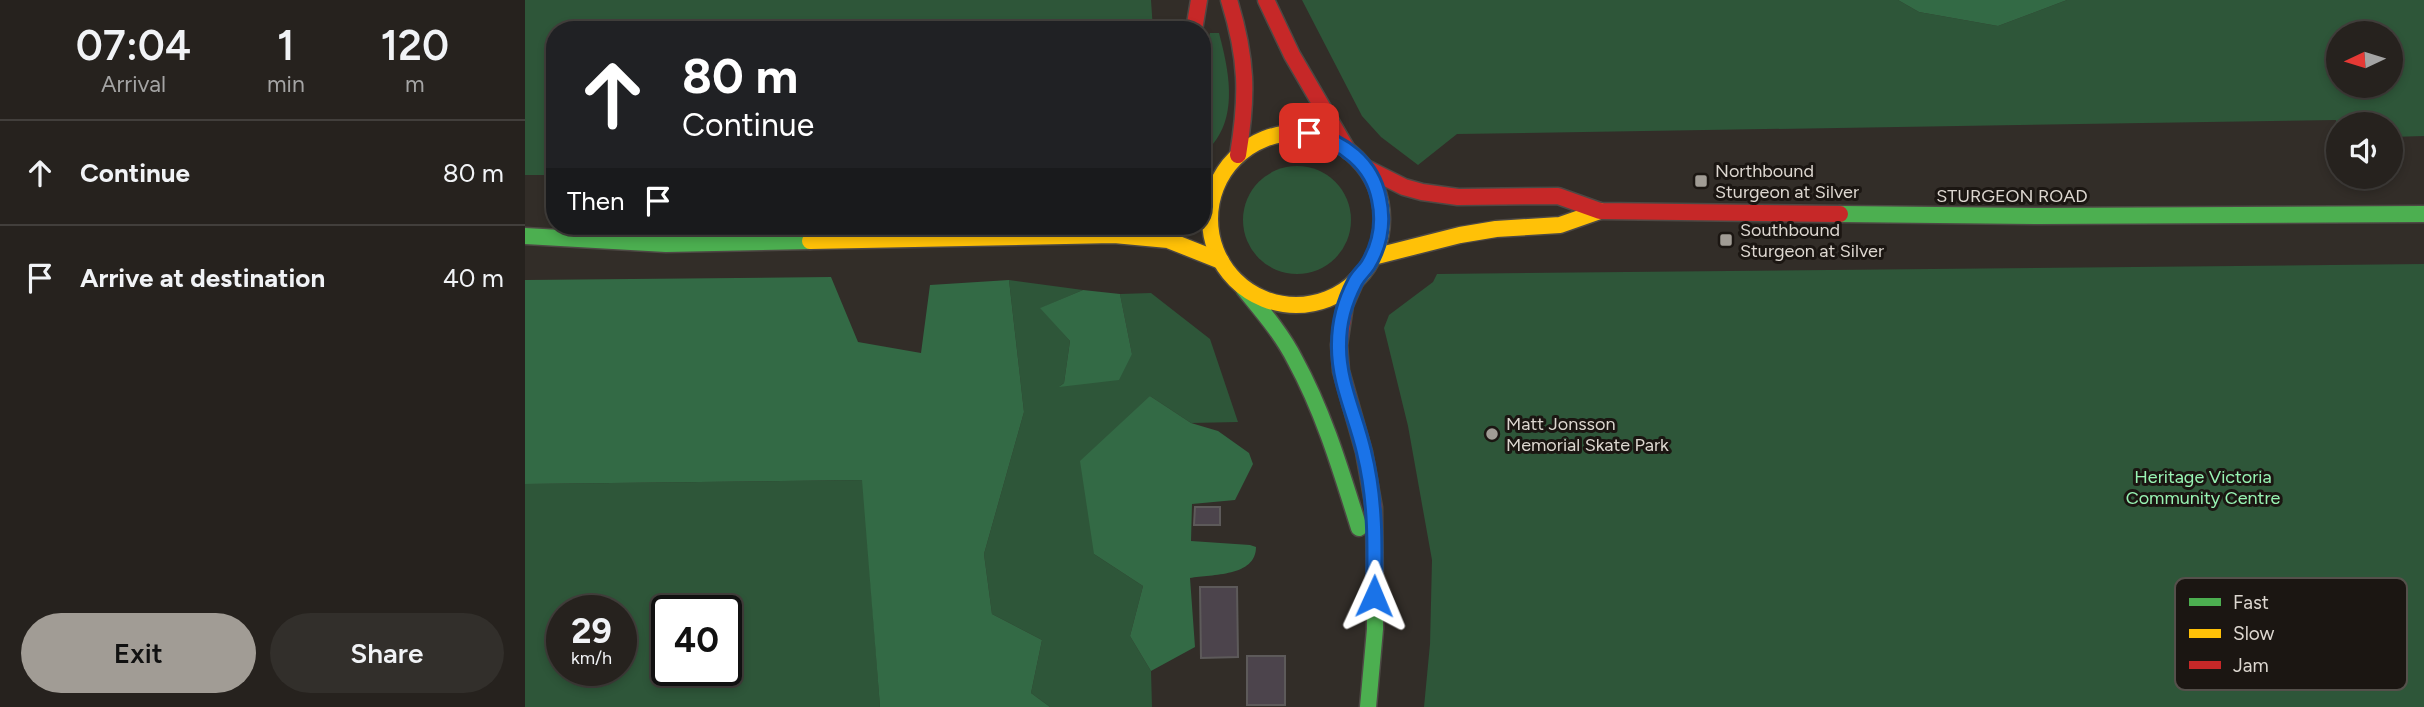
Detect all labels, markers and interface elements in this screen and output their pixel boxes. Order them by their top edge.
text: 07:04 [76,20,191,71]
text: 1 [277,20,295,71]
text: 120 [381,20,449,71]
north arrow [2326,21,2403,98]
map controls [2326,21,2403,189]
text: 80 m [682,46,798,105]
icon: ahead [567,49,658,140]
text: Arrival [101,70,166,98]
text: min [267,70,305,98]
text: m [405,70,425,98]
pin [1279,103,1339,163]
text: Continue [682,106,814,144]
button: sound [2326,112,2403,189]
icon: arrive [1290,114,1328,152]
icon: ahead [21,154,59,192]
text: Continue [80,157,190,189]
text: 80 m [443,157,504,189]
place label: Northbound Sturgeon at Silver [1715,160,1859,203]
marker: Northbound Sturgeon at Silver [1693,173,1709,189]
icon: arrive [639,182,677,220]
text: Then [567,185,625,217]
street label: STURGEON ROAD [1936,185,2088,207]
place label: Southbound Sturgeon at Silver [1740,219,1884,262]
marker: Southbound Sturgeon at Silver [1718,232,1734,248]
icon: arrive [21,259,59,297]
text: Arrive at destination [80,262,325,294]
text: 40 m [443,262,504,294]
place label: Matt Jonsson Memorial Skate Park [1506,413,1669,456]
marker: Matt Jonsson Memorial Skate Park [1484,426,1500,442]
park label: Heritage Victoria Community Centre [2126,466,2280,509]
position arrow [1337,559,1411,633]
legend [2175,578,2407,690]
text: Fast [2233,591,2269,614]
speed limit sign: 40 [651,595,742,686]
text: 29 [571,610,612,652]
button: Exit [21,613,256,693]
button: Share [270,613,504,693]
text: Slow [2233,622,2275,645]
text: km/h [571,647,612,669]
text: Jam [2233,654,2269,677]

